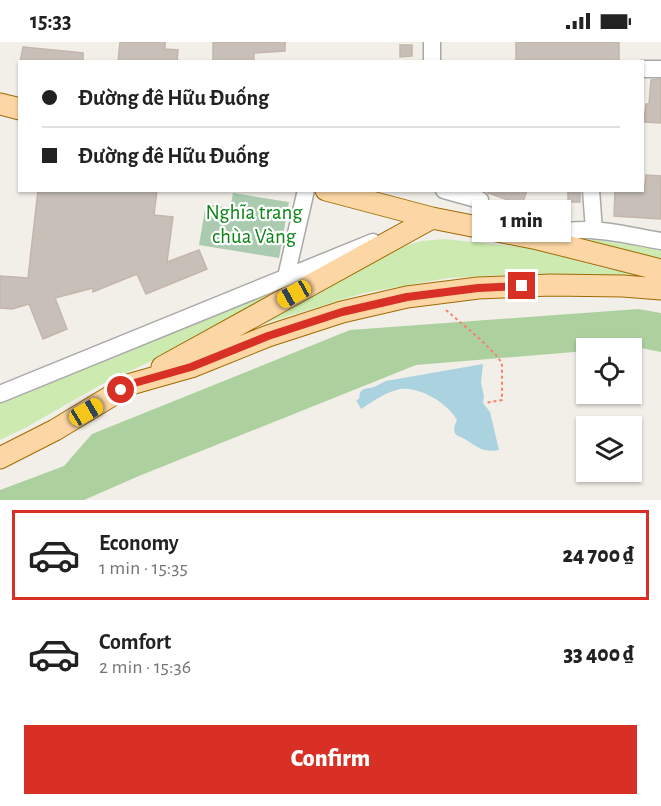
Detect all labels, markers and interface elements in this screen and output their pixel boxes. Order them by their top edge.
text: 15:33 [30,10,71,32]
text: Đường đê Hữu Đuống [78,87,269,109]
text: Đường đê Hữu Đuống [78,145,269,167]
callout: 1 min [472,199,572,241]
park label: Nghĩa trang chùa Vàng [205,202,303,247]
text: 1 min [500,211,543,231]
route end [508,272,535,299]
car [274,277,314,311]
map controls [576,338,642,482]
button: locate [576,338,642,404]
route start [107,376,134,403]
car [66,395,106,429]
button: layers [576,416,642,482]
icon: car [27,528,81,582]
text: Economy [99,532,179,554]
text: 24 700 ₫ [563,544,634,566]
text: 1 min · 15:35 [99,558,188,578]
icon: car [27,627,81,681]
text: Comfort [99,631,171,653]
text: 33 400 ₫ [563,643,634,665]
text: 2 min · 15:36 [99,657,191,677]
button: Confirm [24,725,637,794]

